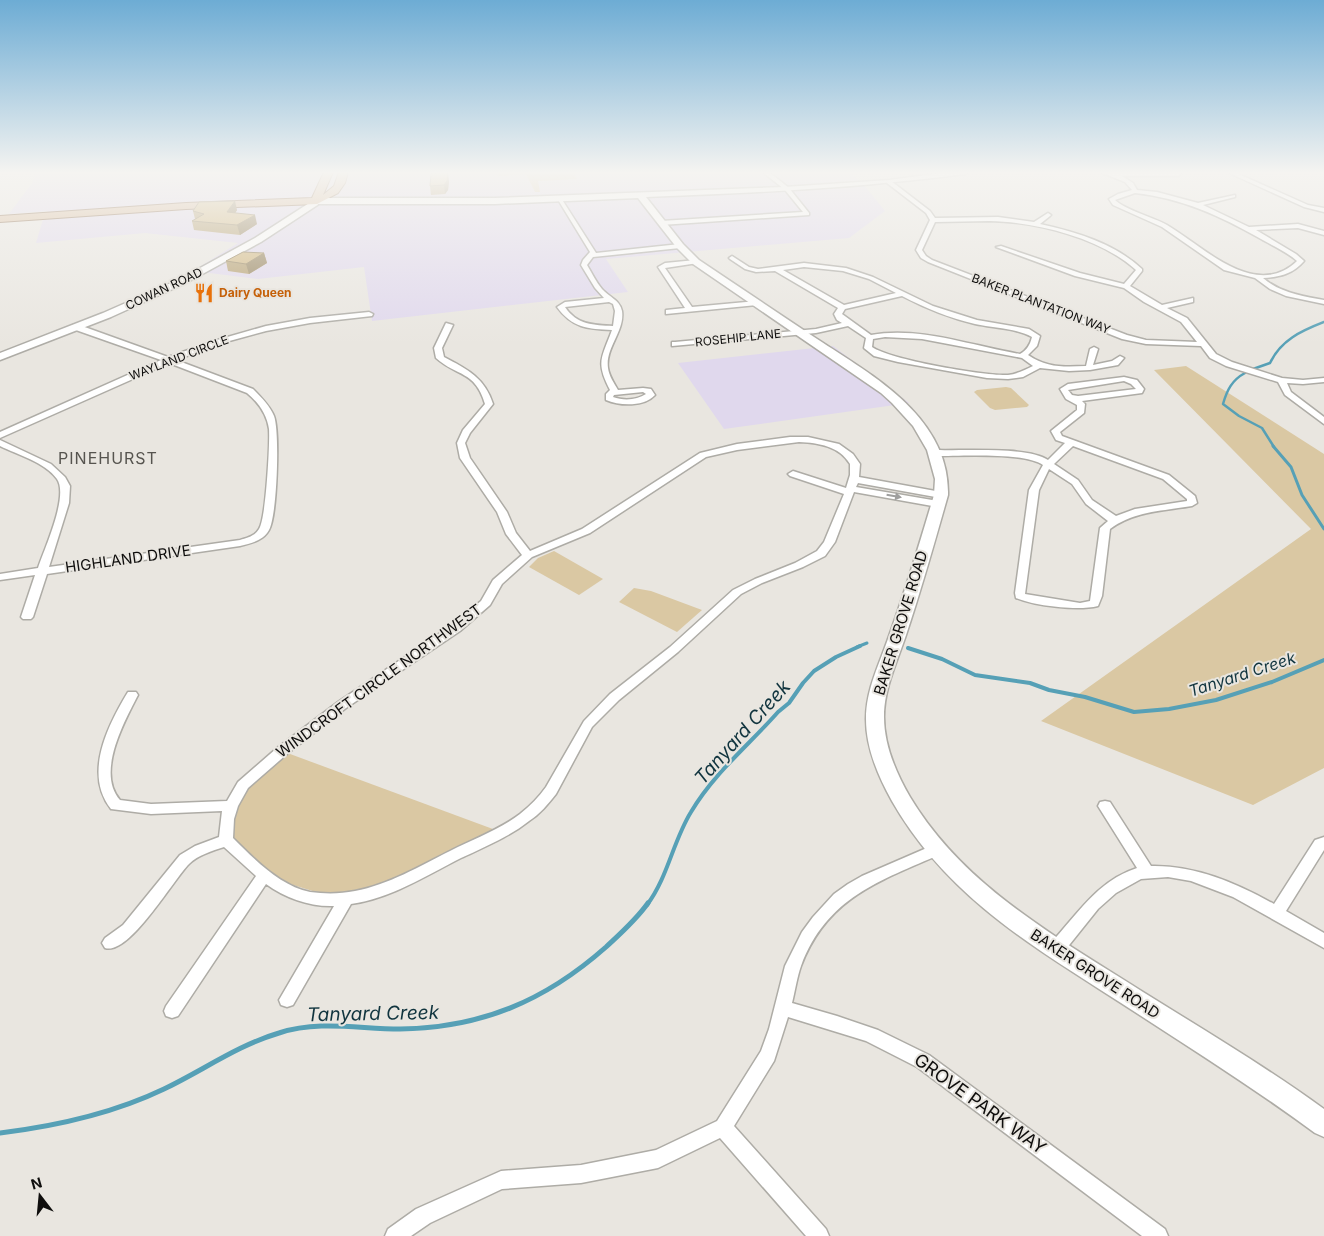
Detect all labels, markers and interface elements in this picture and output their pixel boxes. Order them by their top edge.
street label: COWAN ROAD [123,264,205,313]
street label: BAKER PLANTATION WAY [970,270,1113,337]
restaurant icon: Dairy Queen [193,282,215,304]
place label: Dairy Queen [219,285,292,300]
street label: ROSEHIP LANE [694,326,782,349]
street label: WAYLAND CIRCLE [127,332,231,383]
district label: PINEHURST [58,448,158,468]
one-way arrow [887,493,903,501]
street label: HIGHLAND DRIVE [64,540,192,577]
street label: BAKER GROVE ROAD [869,548,932,698]
street label: WINDCROFT CIRCLE NORTHWEST [272,600,485,762]
water label: Tanyard Creek [1186,647,1298,701]
water label: Tanyard Creek [690,675,796,789]
street label: BAKER GROVE ROAD [1027,925,1163,1022]
water label: Tanyard Creek [307,1001,440,1026]
street label: GROVE PARK WAY [910,1049,1050,1158]
north arrow [15,1171,65,1221]
text: N [29,1173,44,1193]

